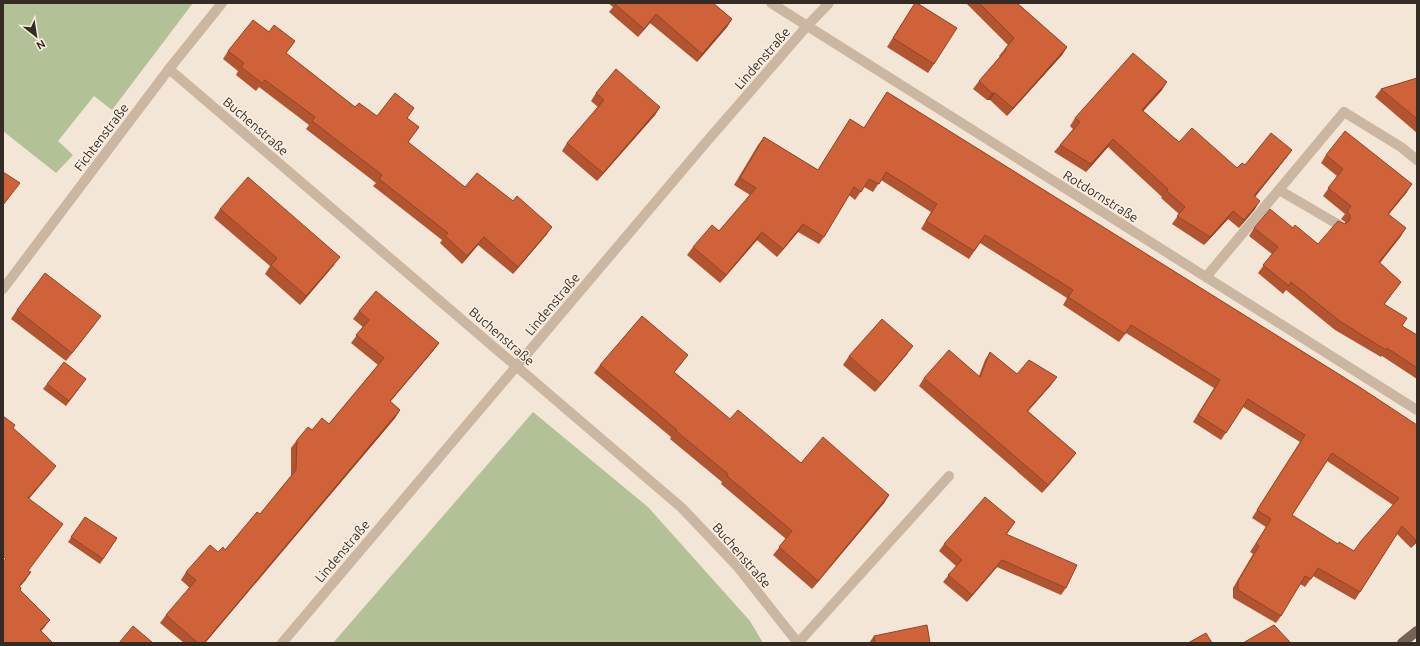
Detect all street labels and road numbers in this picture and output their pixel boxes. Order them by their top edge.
street label: Lindenstraße [732,24,792,92]
street label: Buchenstraße [221,94,291,158]
street label: Fichtenstraße [71,101,131,173]
street label: Rotdornstraße [1061,167,1141,225]
street label: Lindenstraße [522,270,582,338]
street label: Buchenstraße [467,304,537,368]
street label: Lindenstraße [312,517,372,585]
street label: Buchenstraße [710,520,774,590]

